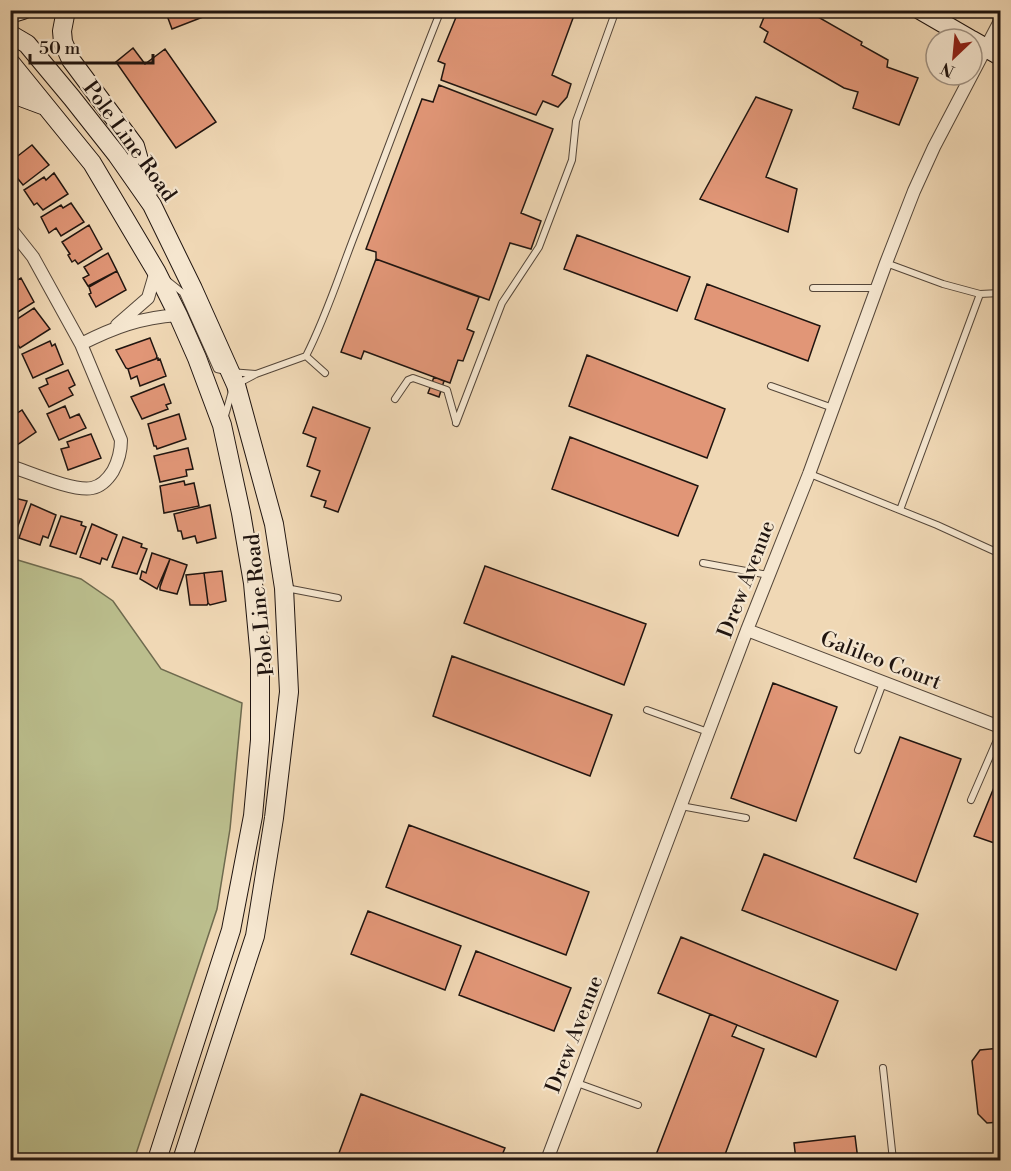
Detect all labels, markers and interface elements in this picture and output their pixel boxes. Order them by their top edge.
scale bar [30,27,153,65]
north arrow [924,27,984,87]
text: 50 m [39,37,81,60]
text: N [937,58,958,81]
street label: Pole Line Road [77,76,182,207]
street label: Drew Avenue [713,517,781,642]
street label: Pole Line Road [240,532,280,677]
street label: Galileo Court [816,626,945,696]
street label: Drew Avenue [541,972,609,1097]

